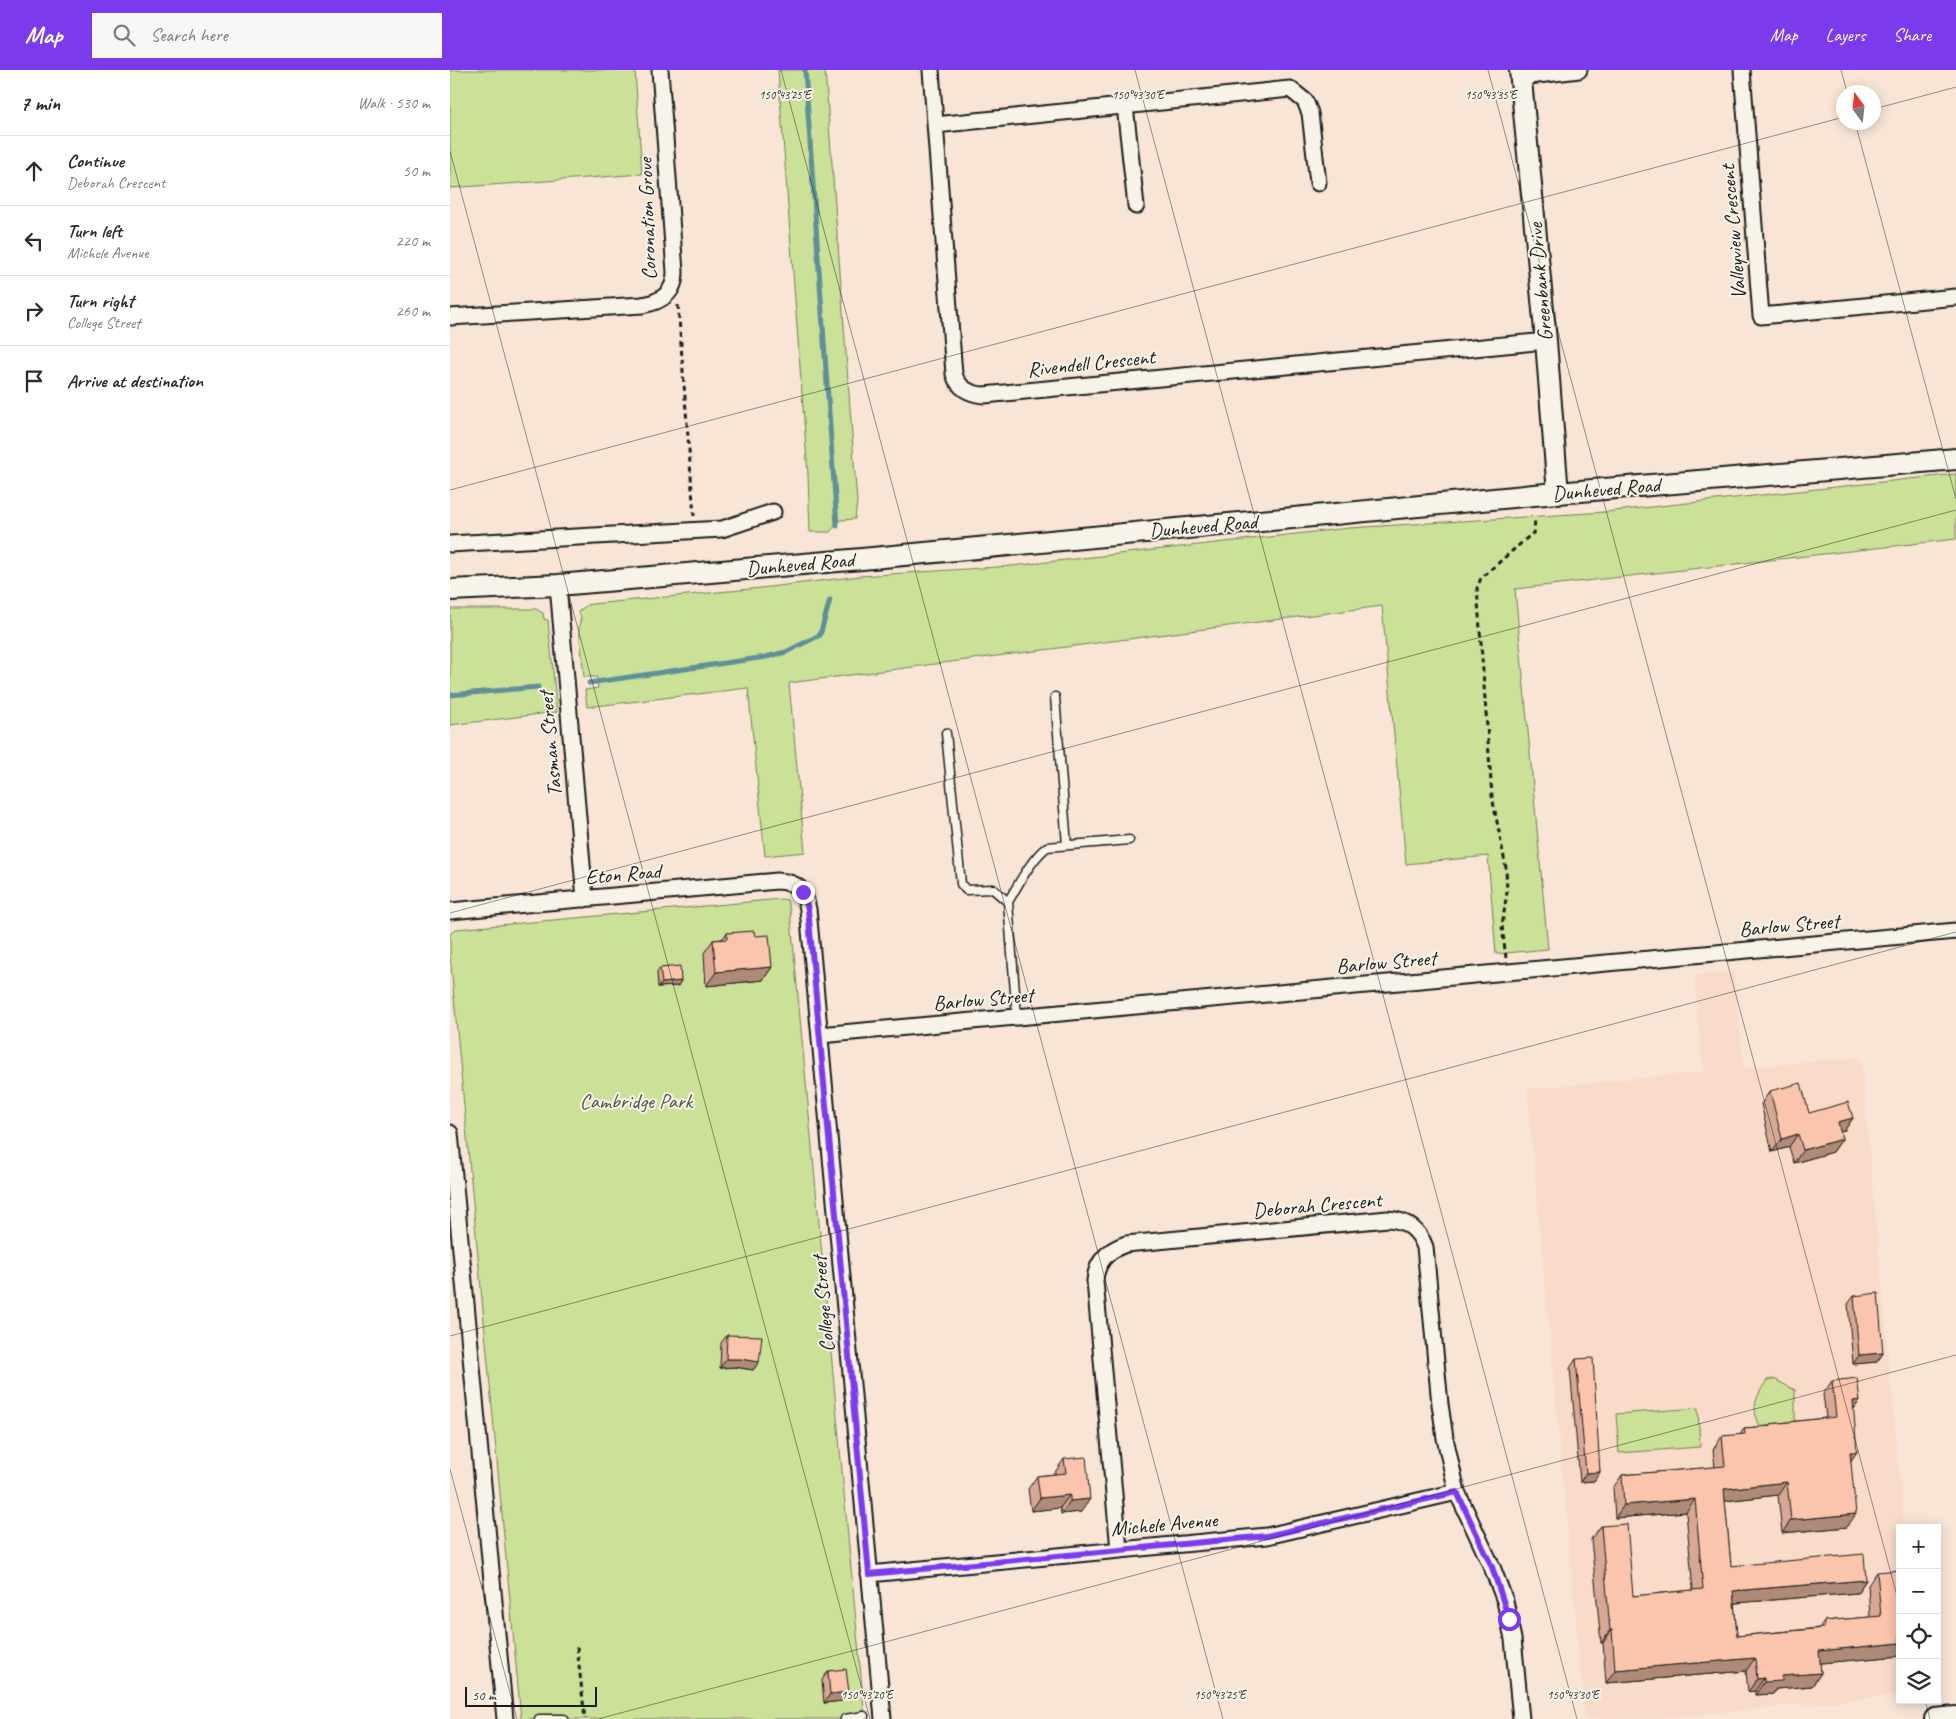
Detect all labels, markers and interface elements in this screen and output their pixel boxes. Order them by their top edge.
search box [92,13,442,58]
text: Map [25,20,62,50]
icon: search [110,21,138,49]
text: Search here [150,23,228,47]
text: Map [1770,24,1798,46]
text: Layers [1826,24,1865,46]
text: Share [1893,24,1931,46]
north arrow [1836,85,1881,130]
text: 150°43'25"E [759,87,813,103]
text: 150°43'30"E [1112,87,1166,103]
text: 150°43'35"E [1465,87,1519,103]
text: 7 min [20,90,60,116]
text: Walk · 530 m [358,93,430,113]
text: Continue [67,149,124,173]
street label: Coronation Grove [632,155,662,281]
icon: ahead [20,157,48,185]
text: 50 m [403,161,430,181]
street label: Valleyview Crescent [1714,161,1752,300]
text: Deborah Crescent [67,173,165,193]
text: Turn left [67,219,122,243]
street label: Greenbank Drive [1522,221,1558,342]
icon: left [20,227,48,255]
text: 220 m [396,231,430,251]
text: Michele Avenue [67,243,148,263]
text: Turn right [67,289,134,313]
icon: right [20,297,48,325]
text: 260 m [396,301,430,321]
text: College Street [67,313,140,333]
street label: Rivendell Crescent [1026,343,1158,383]
icon: arrive [20,367,48,395]
text: Arrive at destination [67,369,203,393]
street label: Dunheved Road [1551,471,1665,507]
street label: Dunheved Road [1148,508,1262,544]
street label: Dunheved Road [745,546,859,582]
street label: Tasman Street [532,687,568,798]
street label: Eton Road [584,858,664,890]
route end [792,881,815,904]
street label: Barlow Street [1738,907,1843,942]
street label: Barlow Street [1335,944,1440,979]
street label: Barlow Street [932,981,1037,1016]
park label: Cambridge Park [580,1088,695,1114]
street label: Deborah Crescent [1252,1186,1384,1224]
street label: College Street [806,1252,840,1353]
street label: Michele Avenue [1110,1506,1219,1542]
map controls [1896,1524,1941,1704]
button: + [1896,1524,1941,1569]
button: − [1896,1569,1941,1614]
route start [1498,1608,1521,1631]
button: locate [1896,1614,1941,1659]
button: layers [1896,1659,1941,1704]
scale bar [465,1684,598,1707]
text: 50 m [472,1687,496,1704]
text: 150°43'20"E [841,1687,895,1703]
text: 150°43'25"E [1194,1687,1248,1703]
text: 150°43'30"E [1547,1687,1601,1703]

